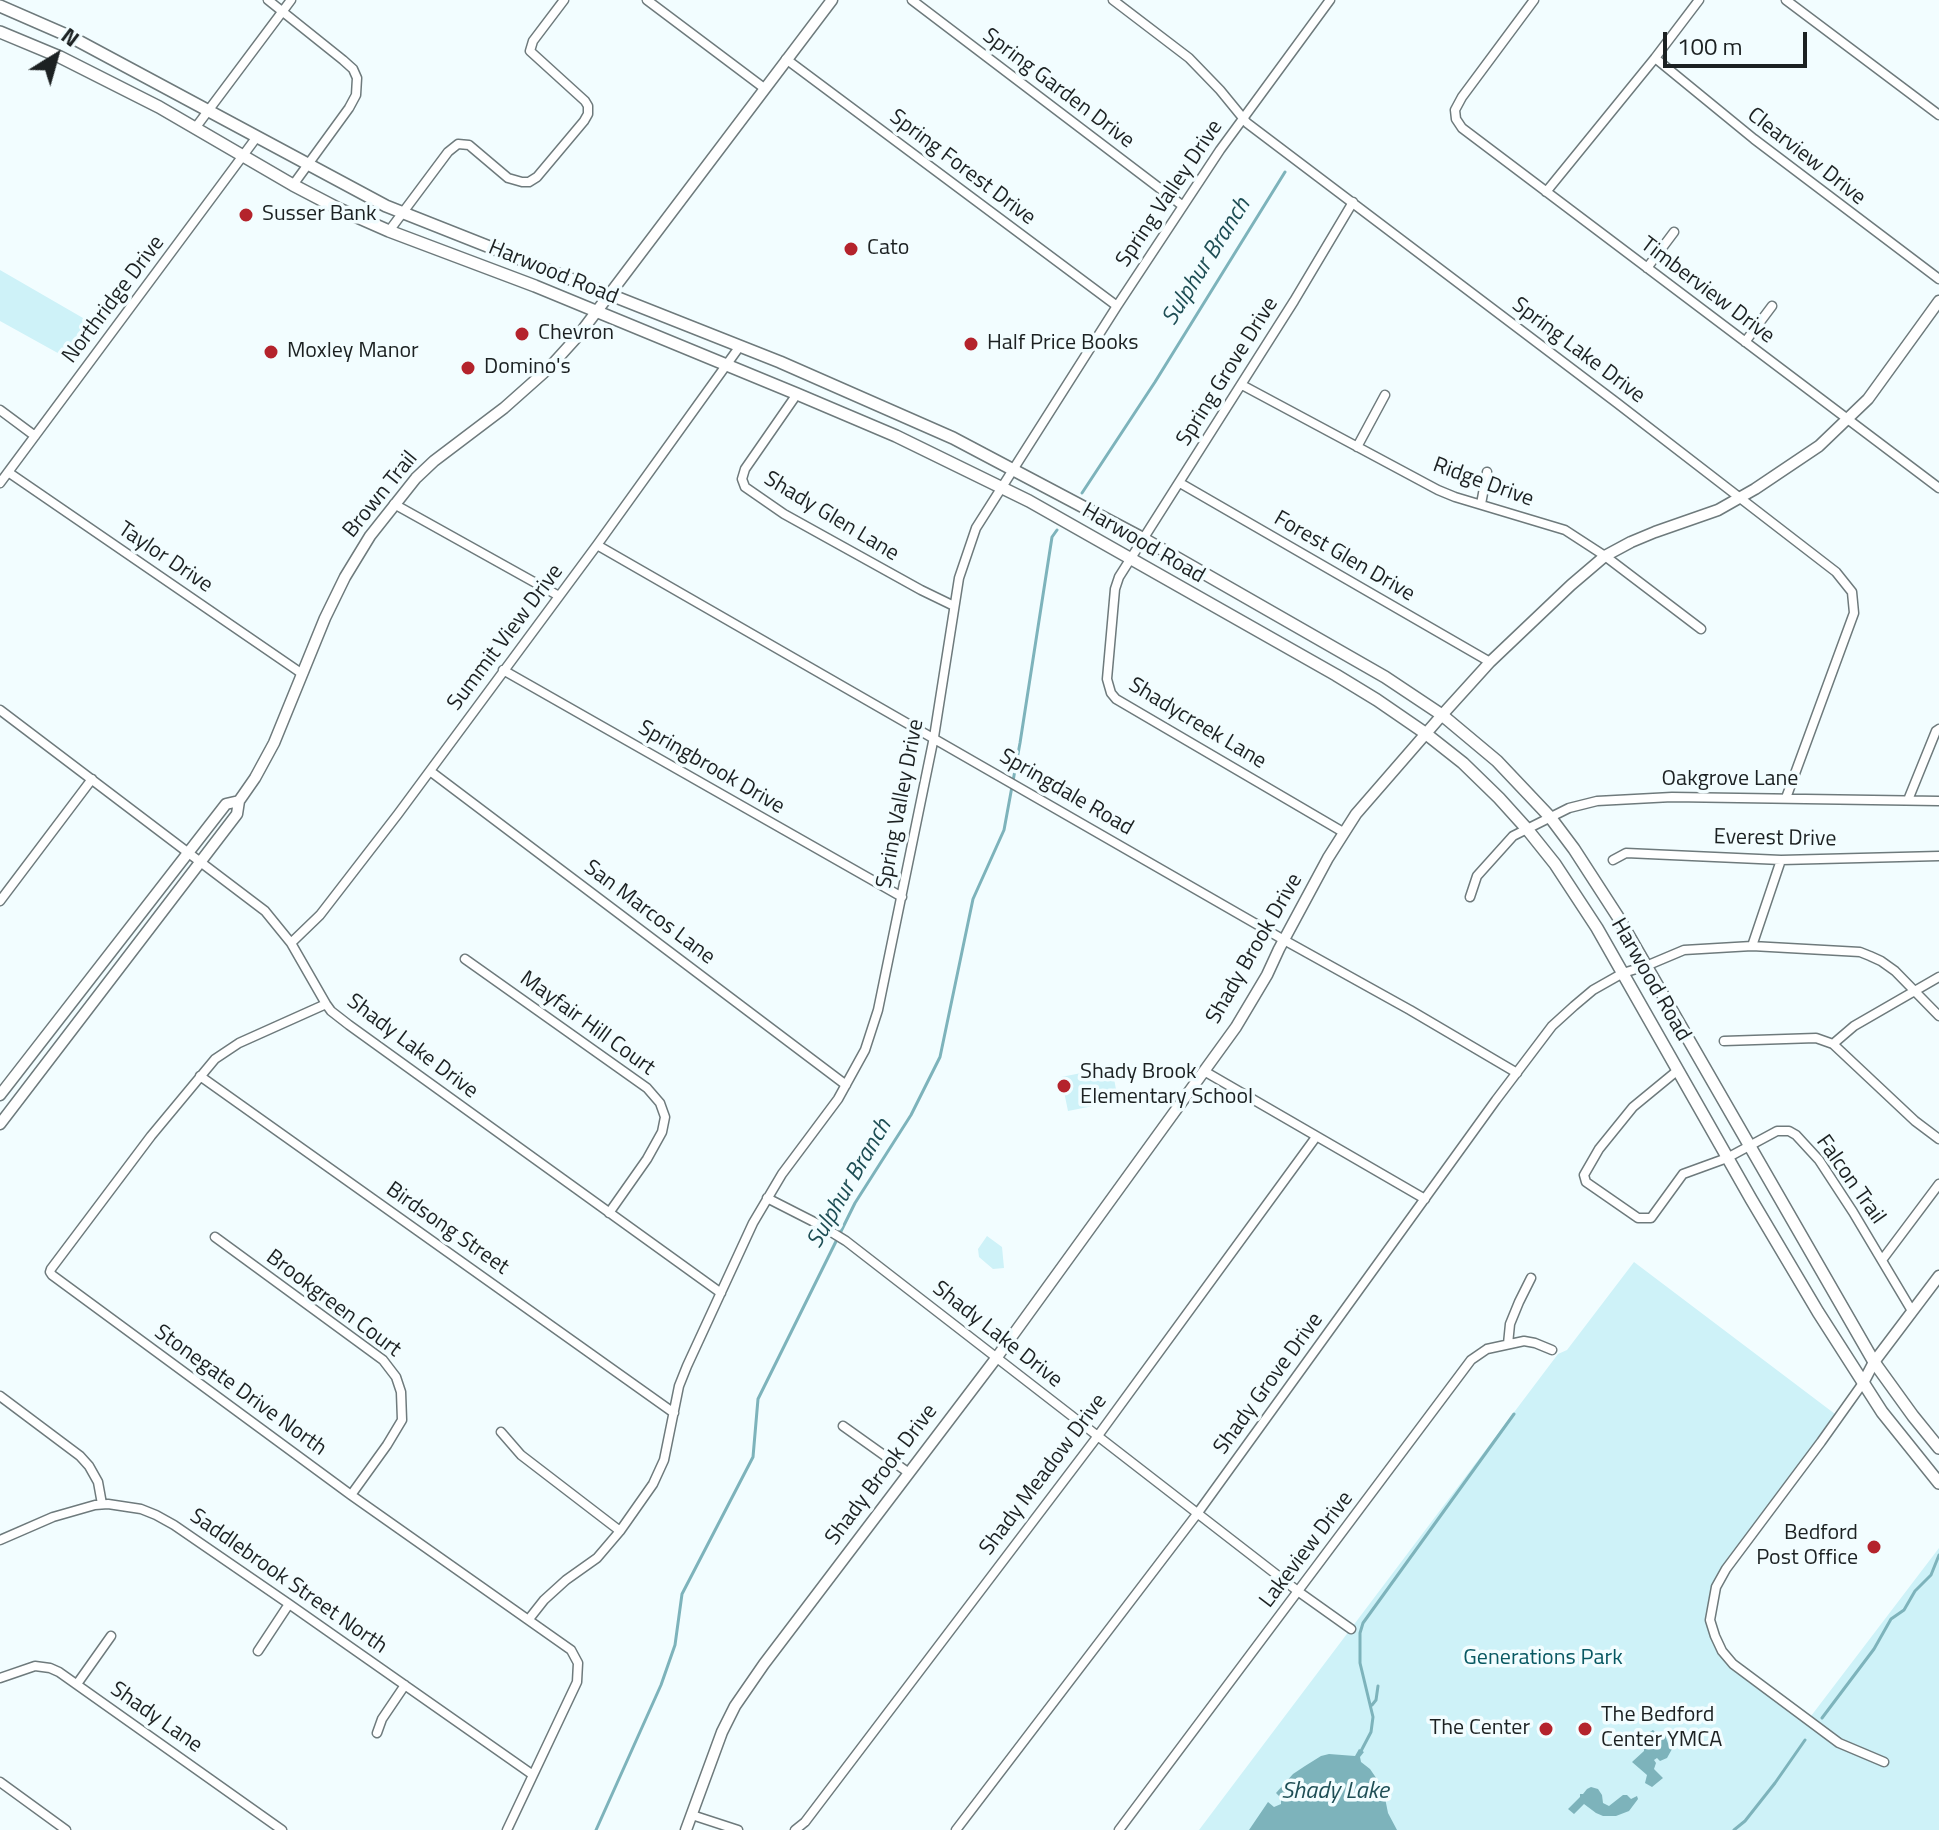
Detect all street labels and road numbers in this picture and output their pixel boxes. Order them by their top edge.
street label: Spring Garden Drive [977,23,1139,155]
street label: Clearview Drive [1742,103,1870,211]
street label: Spring Forest Drive [884,104,1040,232]
street label: Spring Valley Drive [1111,115,1229,273]
street label: Northridge Drive [57,231,171,369]
street label: Timberview Drive [1635,232,1779,350]
street label: Harwood Road [484,235,622,311]
street label: Spring Lake Drive [1506,292,1650,410]
street label: Spring Grove Drive [1172,293,1284,451]
street label: Brown Trail [338,446,424,544]
street label: Ridge Drive [1429,453,1537,513]
street label: Shady Glen Lane [759,466,903,568]
street label: Harwood Road [1077,498,1209,590]
street label: Forest Glen Drive [1269,506,1419,608]
street label: Taylor Drive [113,517,217,599]
street label: Summit View Drive [442,560,570,716]
street label: Shadycreek Lane [1123,673,1271,775]
street label: Springbrook Drive [633,715,789,821]
street label: Spring Valley Drive [872,717,930,891]
street label: Springdale Road [994,744,1138,842]
street label: Oakgrove Lane [1662,767,1798,793]
street label: Everest Drive [1713,825,1837,853]
street label: San Marcos Lane [578,855,720,971]
street label: Shady Brook Drive [1201,869,1309,1029]
street label: Harwood Road [1604,914,1696,1046]
street label: Mayfair Hill Court [514,966,660,1082]
street label: Shady Lake Drive [341,989,483,1105]
street label: Falcon Trail [1810,1130,1890,1230]
street label: Birdsong Street [381,1177,513,1281]
street label: Brookgreen Court [260,1245,406,1363]
street label: Shady Lake Drive [927,1276,1067,1394]
street label: Shady Grove Drive [1209,1308,1329,1460]
street label: Stonegate Drive North [149,1320,331,1462]
street label: Shady Meadow Drive [975,1389,1113,1561]
street label: Shady Brook Drive [820,1399,944,1551]
street label: Lakeview Drive [1255,1487,1359,1613]
street label: Saddlebrook Street North [184,1504,392,1660]
street label: Shady Lane [105,1677,207,1759]

